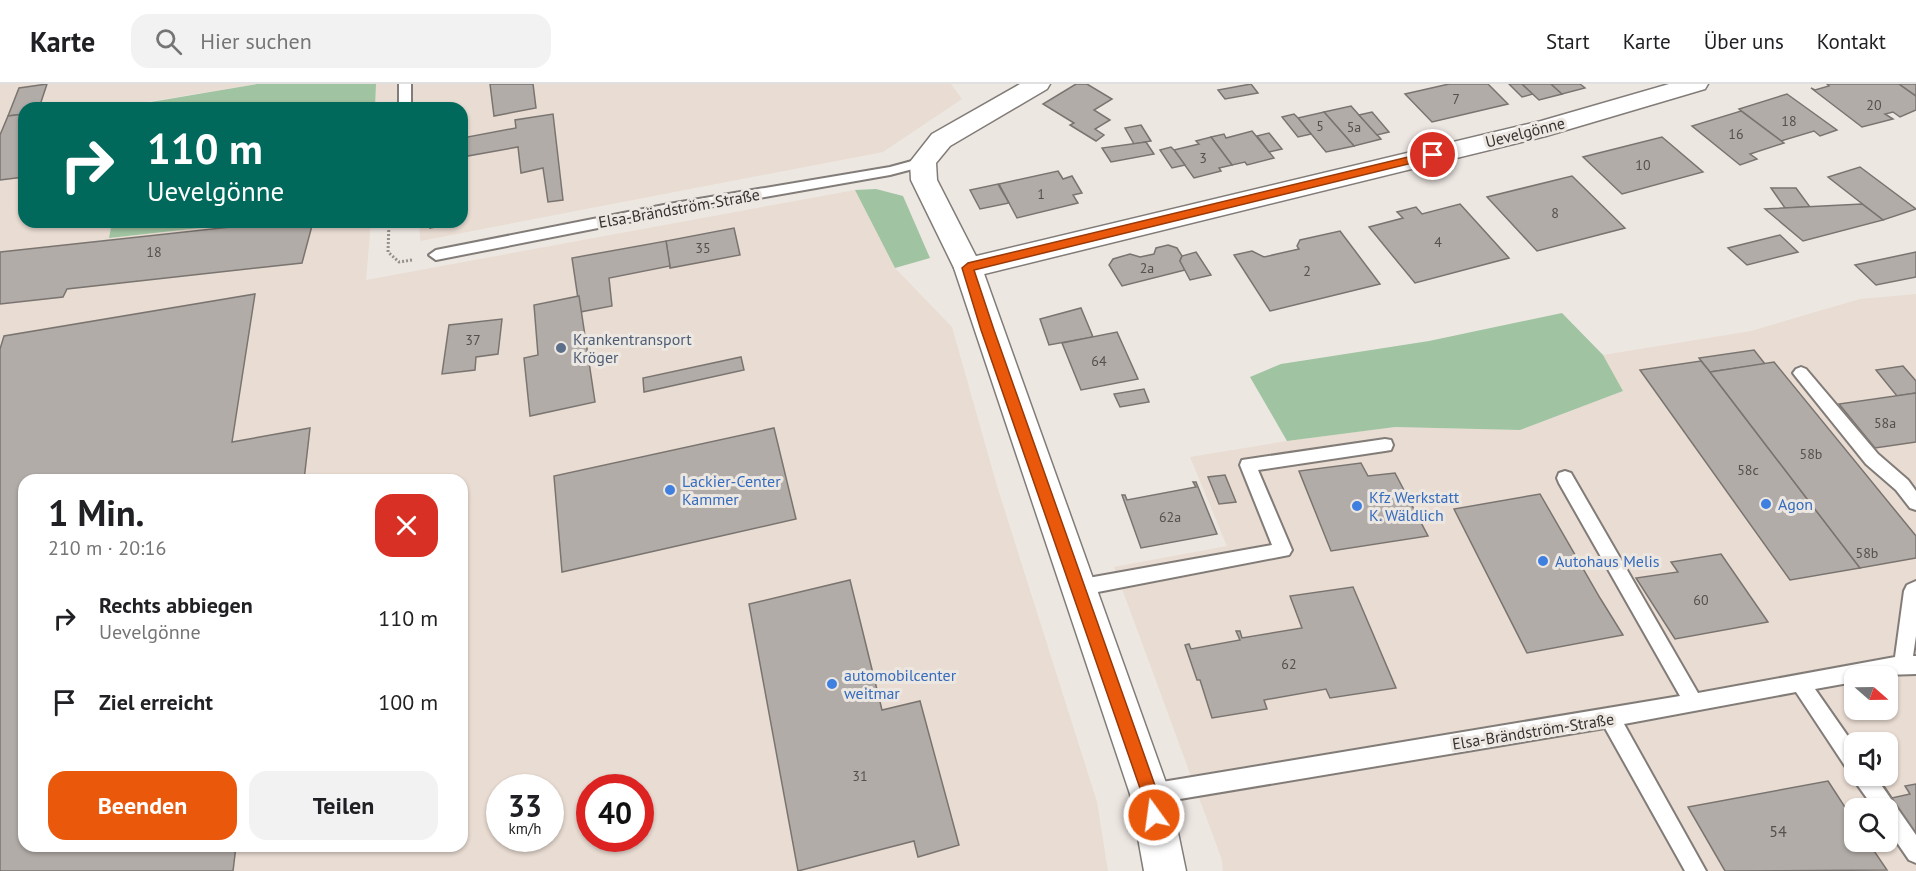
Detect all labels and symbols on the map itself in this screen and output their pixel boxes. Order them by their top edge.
house number: 7 [1452,90,1460,108]
house number: 20 [1866,96,1882,114]
street label: Uevelgönne [1483,112,1567,152]
house number: 18 [1781,112,1797,130]
house number: 5 [1316,117,1324,135]
house number: 5a [1347,118,1361,136]
house number: 16 [1728,125,1744,143]
pin [1407,129,1458,180]
house number: 3 [1199,149,1207,167]
house number: 10 [1635,156,1651,174]
street label: Elsa-Brändström-Straße [597,184,761,232]
house number: 1 [1037,185,1045,203]
house number: 8 [1551,204,1559,222]
house number: 4 [1434,233,1442,251]
house number: 35 [695,239,711,257]
house number: 18 [146,243,162,261]
house number: 2a [1140,259,1154,277]
house number: 2 [1303,262,1311,280]
place label: Krankentransport Kröger [573,329,692,367]
house number: 37 [465,331,481,349]
marker: Krankentransport Kröger [554,341,568,355]
house number: 64 [1091,352,1107,370]
house number: 58a [1874,414,1896,432]
house number: 58b [1800,445,1822,463]
house number: 58c [1737,461,1759,479]
place label: Lackier-Center Kammer [682,471,781,509]
marker: Lackier-Center Kammer [663,483,677,497]
place label: Kfz Werkstatt K. Wäldlich [1369,487,1460,525]
place label: Agon [1778,494,1813,514]
marker: Agon [1759,497,1773,511]
marker: Kfz Werkstatt K. Wäldlich [1350,499,1364,513]
house number: 62a [1159,508,1181,526]
house number: 58b [1856,544,1878,562]
place label: Autohaus Melis [1555,551,1660,571]
marker: Autohaus Melis [1536,554,1550,568]
house number: 60 [1693,591,1709,609]
house number: 62 [1281,655,1297,673]
place label: automobilcenter weitmar [844,665,957,703]
north arrow [1844,666,1898,720]
marker: automobilcenter weitmar [825,677,839,691]
street label: Elsa-Brändström-Straße [1451,708,1615,754]
house number: 31 [852,767,868,785]
speed limit sign: 40 [576,774,654,852]
position arrow [1122,783,1186,847]
house number: 54 [1769,821,1787,841]

